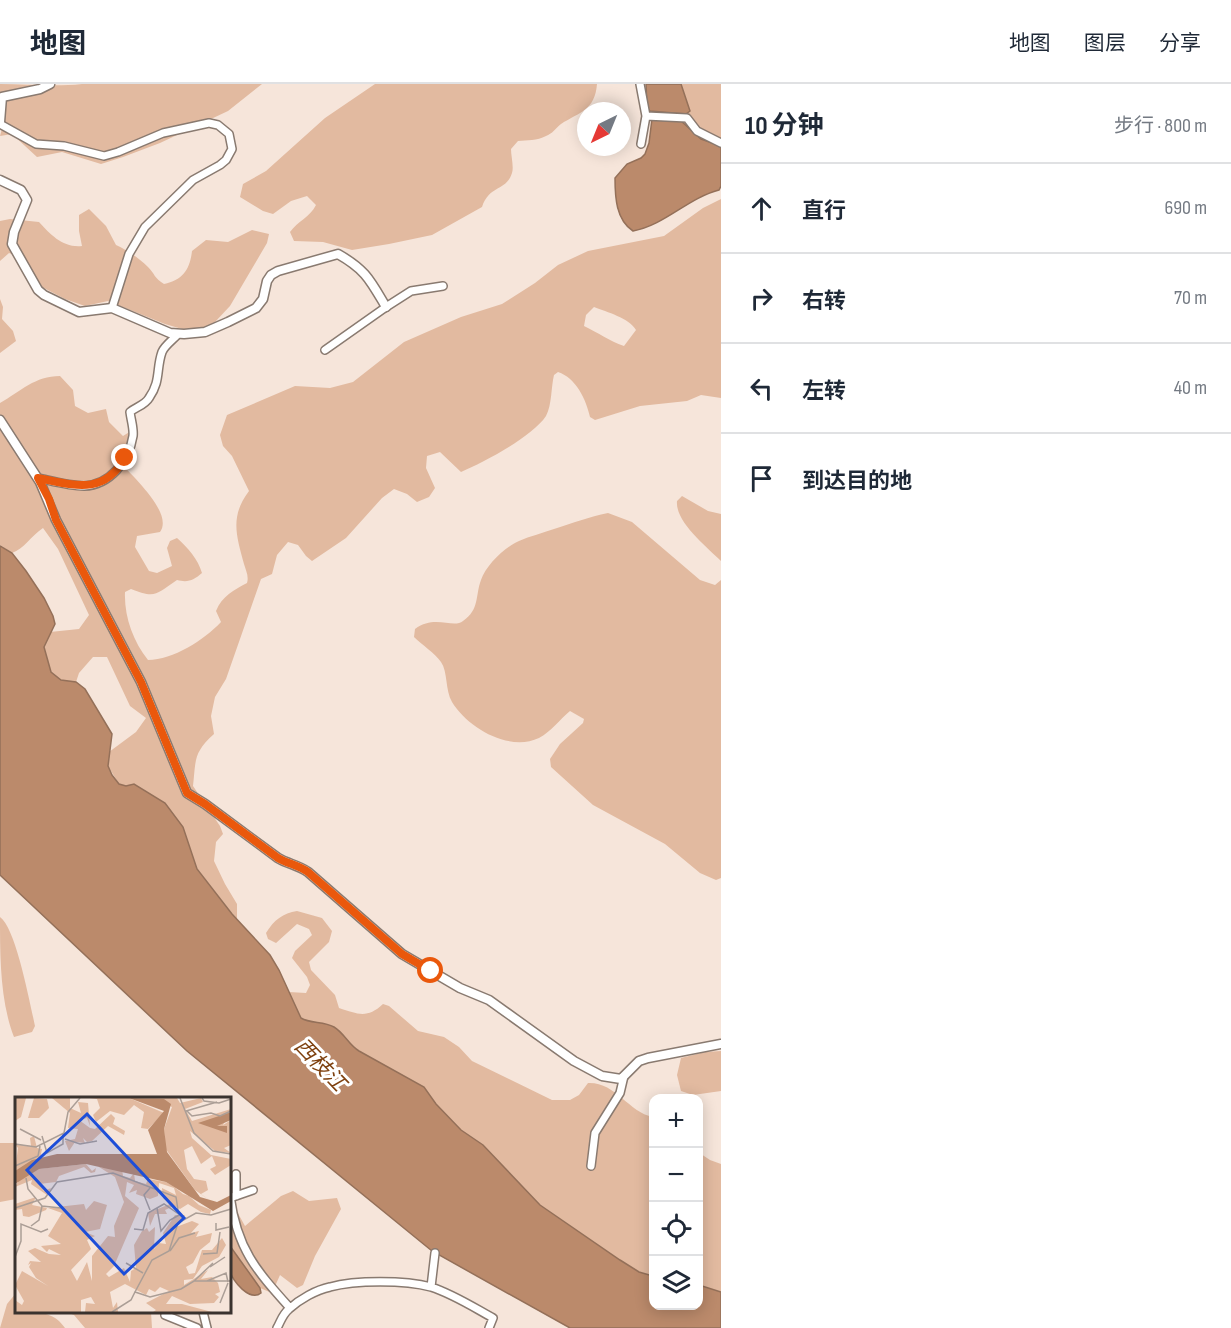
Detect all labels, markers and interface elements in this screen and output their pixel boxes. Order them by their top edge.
text: 地图 [30,28,86,61]
text: 地图 [1009,31,1051,56]
text: 图层 [1084,31,1126,56]
text: 分享 [1159,31,1201,56]
north arrow [577,102,631,156]
text: 10 分钟 [745,111,824,142]
text: 步行 · 800 m [1114,114,1207,138]
icon: ahead [745,192,778,225]
text: 690 m [1165,196,1207,220]
text: 直行 [802,198,846,225]
icon: right [745,282,778,315]
text: 70 m [1174,286,1207,310]
text: 右转 [802,288,846,315]
icon: left [745,372,778,405]
text: 40 m [1174,376,1207,400]
text: 左转 [802,378,846,405]
route end [111,444,137,470]
icon: arrive [745,462,778,495]
text: 到达目的地 [802,468,912,495]
route start [417,957,443,983]
water label: 西枝江 [289,1034,352,1098]
map controls [649,1094,703,1310]
button: + [649,1094,703,1148]
inset map [15,1097,231,1313]
button: − [649,1148,703,1202]
button: locate [649,1202,703,1256]
button: layers [649,1256,703,1310]

